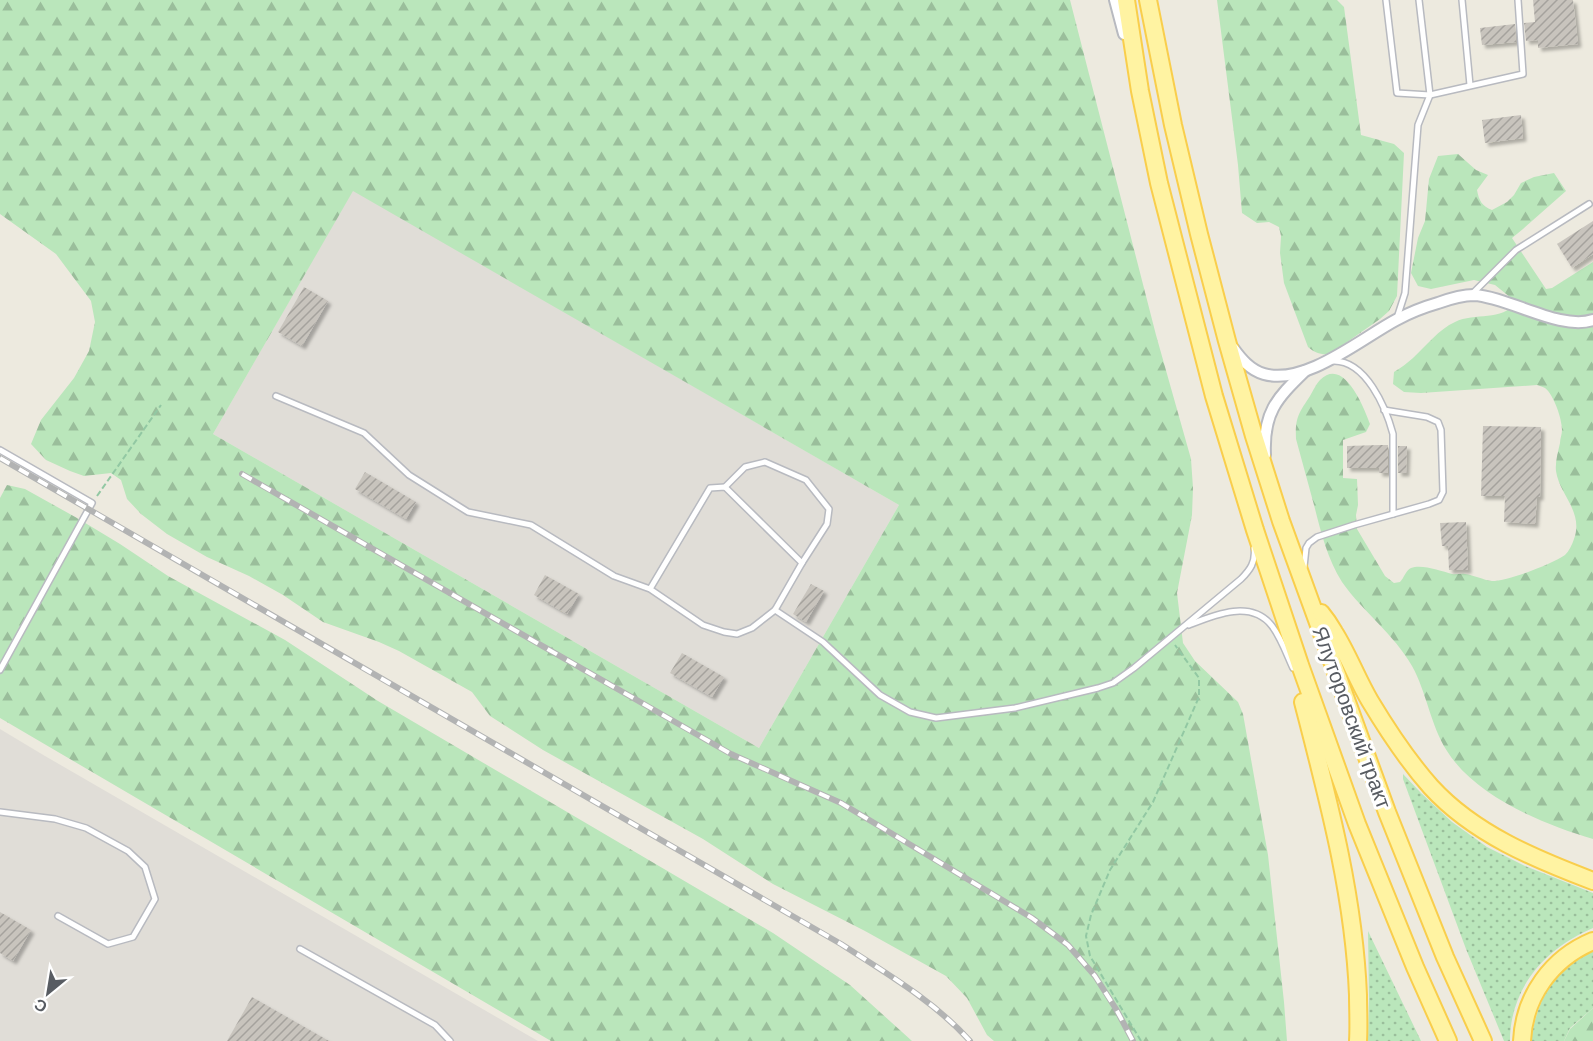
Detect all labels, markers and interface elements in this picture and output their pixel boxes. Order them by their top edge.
street label: Ялуторовский тракт [1308,622,1398,812]
north arrow [18,963,78,1023]
text: С [30,995,50,1018]

